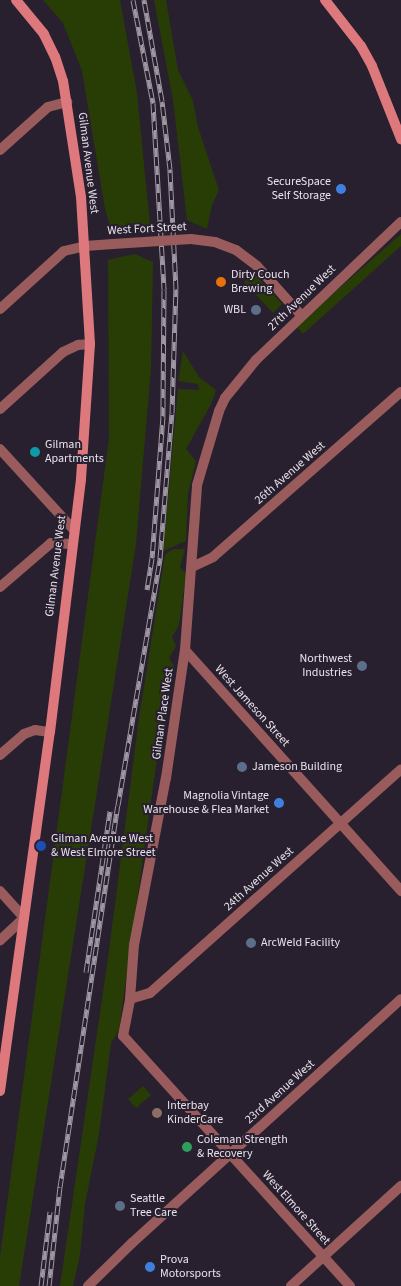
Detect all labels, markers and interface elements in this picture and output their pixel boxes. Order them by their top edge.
street label: Gilman Avenue West [75,112,101,214]
place label: SecureSpace Self Storage [267,175,331,203]
marker: SecureSpace Self Storage [335,183,347,195]
street label: West Fort Street [107,220,187,238]
street label: 27th Avenue West [265,262,339,334]
place label: Dirty Couch Brewing [231,268,289,296]
marker: Dirty Couch Brewing [215,276,227,288]
place label: WBL [224,303,246,317]
marker: WBL [250,304,262,316]
place label: Gilman Apartments [45,438,104,466]
street label: 26th Avenue West [252,439,328,507]
marker: Gilman Apartments [29,446,41,458]
street label: Gilman Avenue West [43,515,69,617]
place label: Northwest Industries [300,652,352,680]
marker: Northwest Industries [356,660,368,672]
street label: West Jameson Street [212,662,292,750]
street label: Gilman Place West [149,667,177,761]
place label: Jameson Building [252,760,342,774]
marker: Jameson Building [236,761,248,773]
place label: Magnolia Vintage Warehouse & Flea Market [143,789,269,817]
marker: Magnolia Vintage Warehouse & Flea Market [273,797,285,809]
place label: Gilman Avenue West & West Elmore Street [51,832,156,860]
marker: Gilman Avenue West & West Elmore Street [35,840,47,852]
street label: 24th Avenue West [221,844,297,914]
place label: ArcWeld Facility [261,936,340,950]
marker: ArcWeld Facility [245,937,257,949]
street label: 23rd Avenue West [242,1057,318,1127]
place label: Interbay KinderCare [167,1099,223,1127]
marker: Interbay KinderCare [151,1107,163,1119]
place label: Coleman Strength & Recovery [197,1133,288,1161]
marker: Coleman Strength & Recovery [181,1141,193,1153]
street label: West Elmore Street [259,1168,333,1248]
place label: Seattle Tree Care [130,1192,177,1220]
marker: Seattle Tree Care [114,1200,126,1212]
place label: Prova Motorsports [160,1253,221,1281]
marker: Prova Motorsports [144,1261,156,1273]

